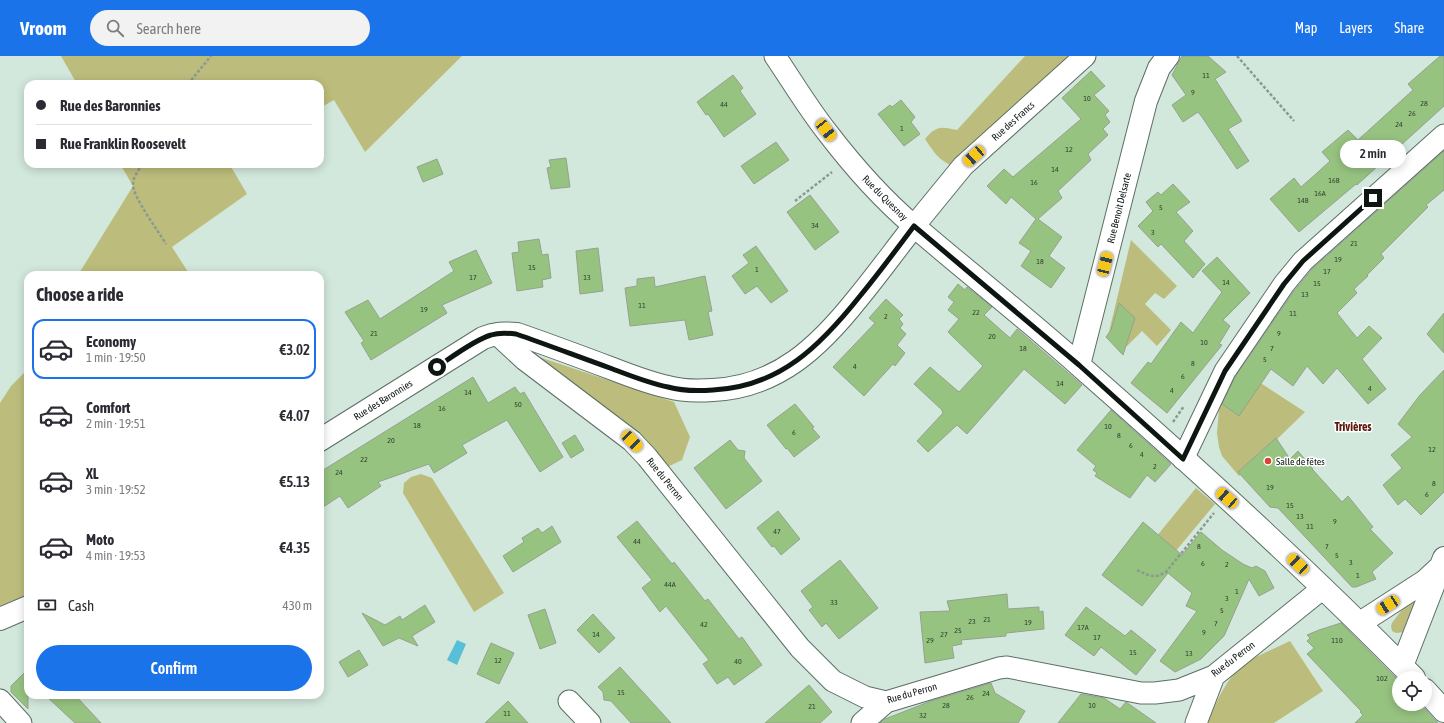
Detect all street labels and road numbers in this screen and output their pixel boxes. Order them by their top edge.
street label: Rue des Francs [990,99,1037,143]
street label: Rue Benoit Delsarte [1105,171,1133,244]
street label: Rue du Quesnoy [860,173,910,223]
street label: Rue des Baronnies [352,377,415,422]
street label: Rue du Perron [645,456,686,503]
street label: Rue du Perron [1209,639,1257,679]
street label: Rue du Perron [886,681,938,705]

